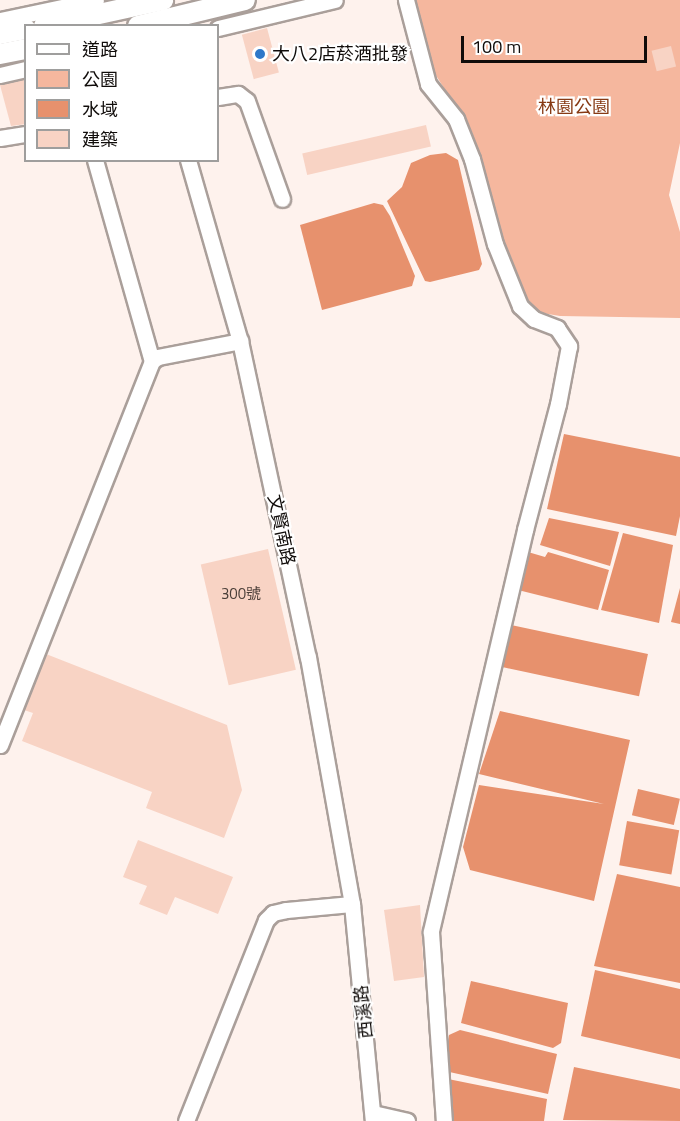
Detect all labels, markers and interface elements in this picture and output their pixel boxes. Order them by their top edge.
legend [24,24,219,162]
scale bar [464,24,650,62]
text: 100 m [472,33,521,60]
text: 道路 [82,36,118,63]
place label: 大八2店菸酒批發 [272,43,408,65]
marker: 大八2店菸酒批發 [253,47,267,61]
text: 公園 [82,66,118,93]
text: 水域 [82,96,118,123]
park label: 林園公園 [538,96,610,118]
text: 建築 [82,126,118,153]
street label: 文賢南路 [263,493,299,567]
house number: 300號 [221,585,261,603]
street label: 西溪路 [350,984,378,1040]

